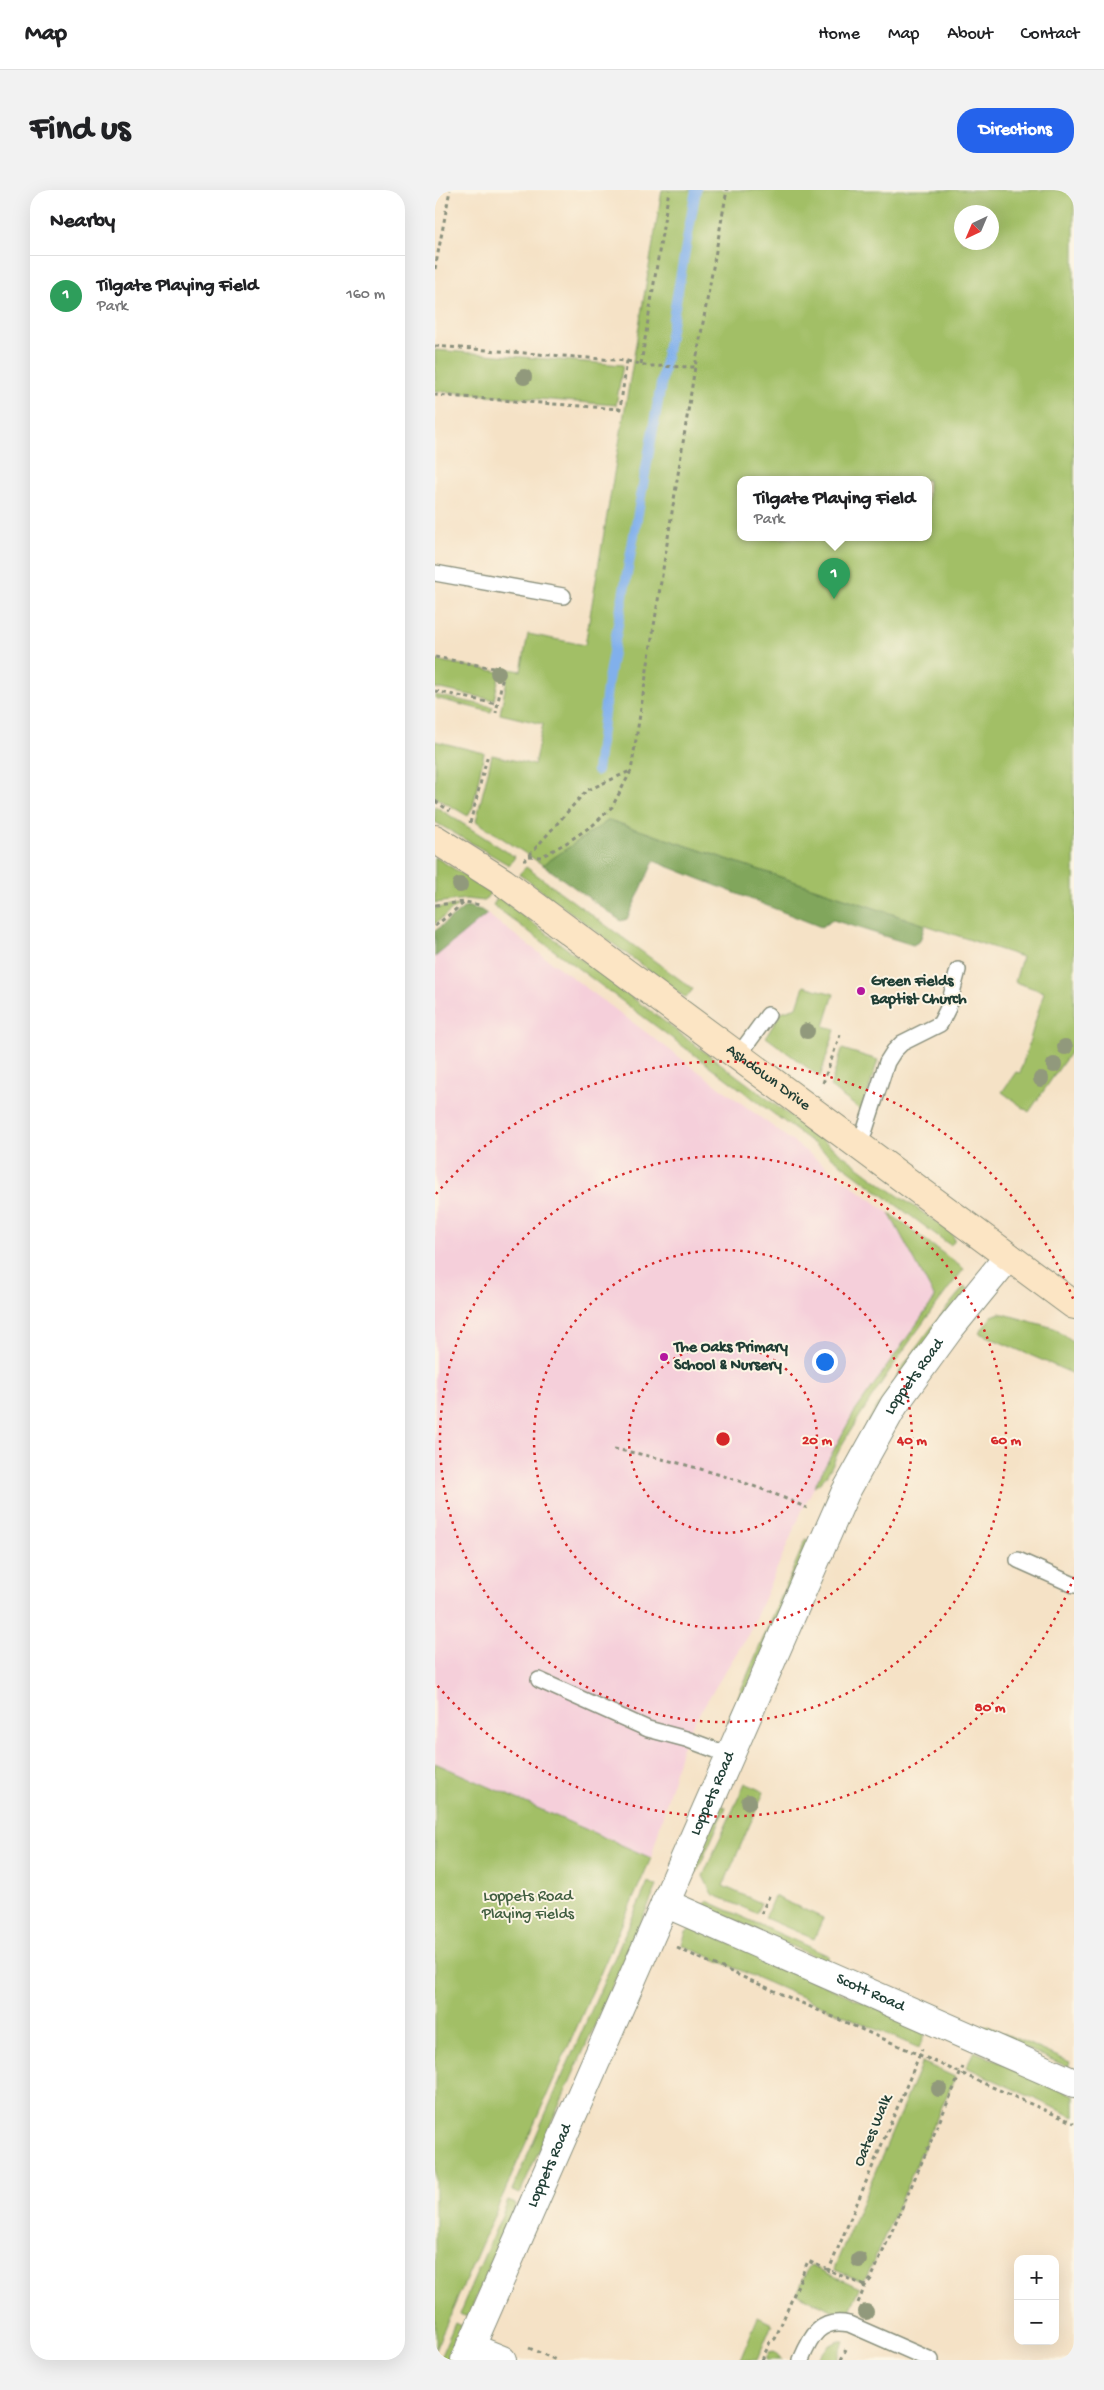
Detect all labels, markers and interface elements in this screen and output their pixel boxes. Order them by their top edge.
text: Map [25,20,67,49]
text: Home [818,24,860,45]
text: Map [888,24,919,45]
text: About [947,24,993,45]
text: Contact [1021,24,1079,45]
button: Directions [957,108,1074,153]
text: Find us [30,110,130,151]
north arrow [954,205,999,250]
text: Nearby [50,210,115,235]
text: Tilgate Playing Field [97,275,258,298]
text: 1 [63,286,69,305]
text: 160 m [346,286,385,305]
text: Park [97,298,128,317]
popup [737,476,932,541]
text: Tilgate Playing Field [754,488,915,511]
text: Park [754,511,785,530]
pin: 1 [818,558,850,599]
place label: Green Fields Baptist Church [870,973,967,1010]
marker: Green Fields Baptist Church [855,985,867,997]
street label: Ashdown Drive [722,1041,814,1116]
street label: Loppets Road [881,1334,949,1418]
place label: The Oaks Primary School & Nursery [672,1339,788,1376]
your location [812,1349,838,1375]
marker: The Oaks Primary School & Nursery [658,1351,670,1363]
centre of rings [714,1430,732,1448]
text: 20 m [802,1432,832,1450]
text: 40 m [896,1432,927,1450]
text: 60 m [991,1432,1022,1450]
text: 80 m [975,1699,1006,1717]
street label: Loppets Road [686,1748,740,1839]
park label: Loppets Road Playing Fields [481,1888,575,1925]
street label: Scott Road [833,1970,909,2017]
street label: Oates Walk [850,2091,898,2170]
street label: Loppets Road [523,2120,577,2211]
map controls [1014,2255,1059,2345]
button: + [1014,2255,1059,2300]
button: − [1014,2300,1059,2345]

